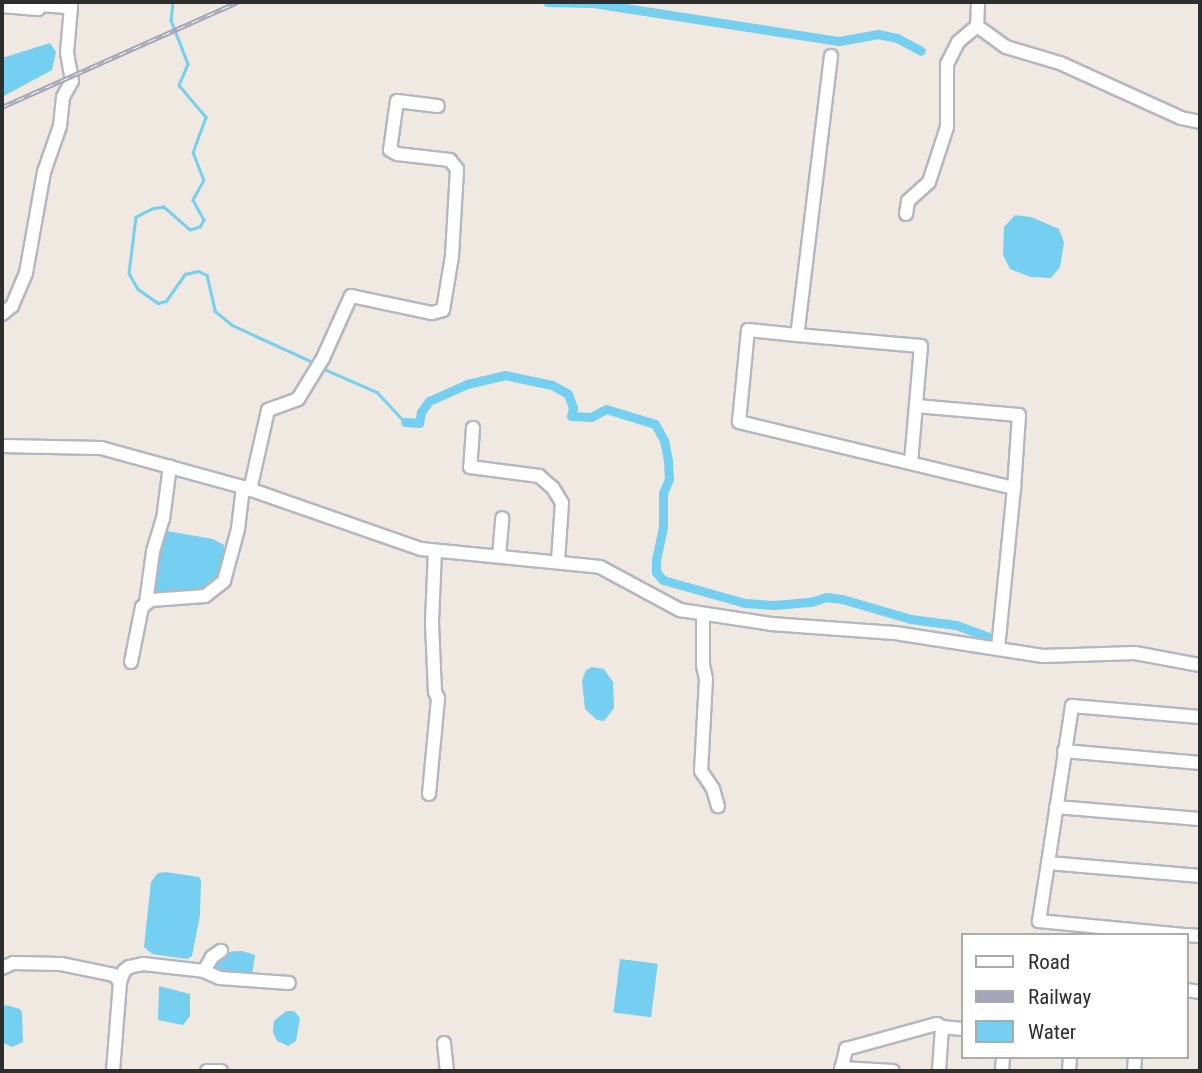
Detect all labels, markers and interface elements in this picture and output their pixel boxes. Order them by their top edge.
legend [960,933,1188,1059]
text: Road [1028,950,1070,974]
text: Railway [1028,985,1091,1009]
text: Water [1028,1020,1076,1044]

